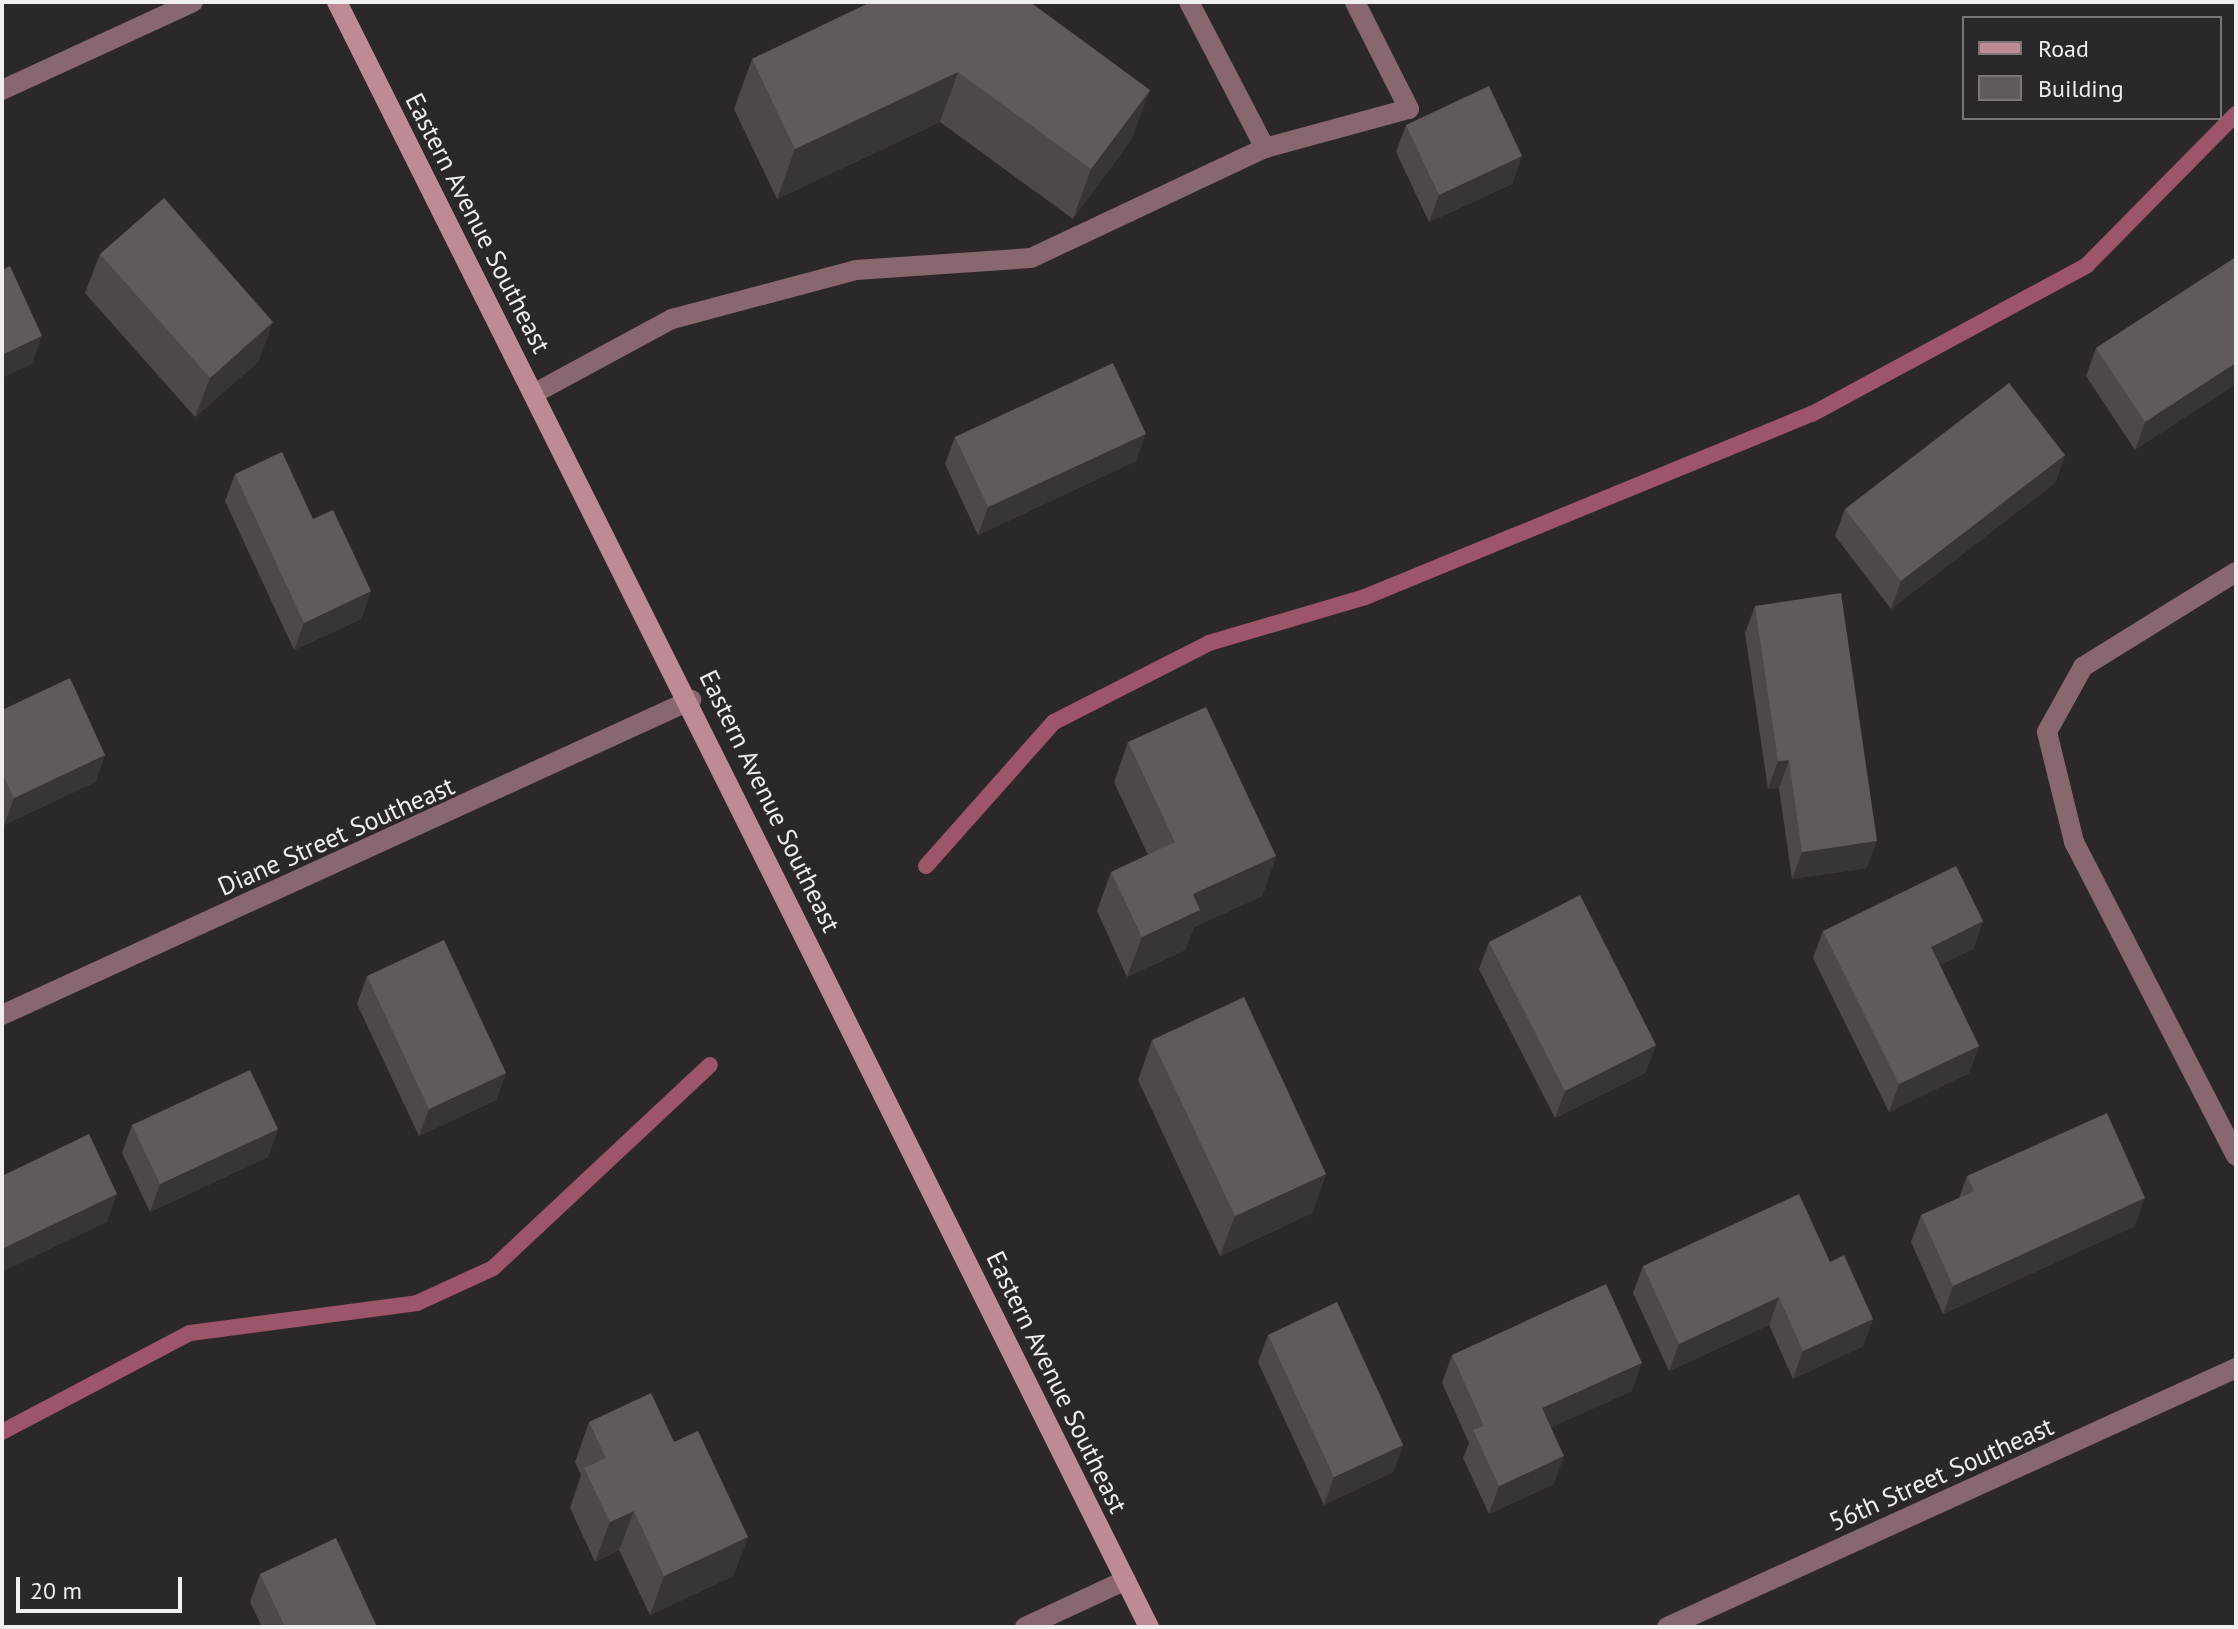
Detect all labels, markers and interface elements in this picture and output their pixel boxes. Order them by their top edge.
legend [1962,16,2222,120]
text: Road [2038,33,2089,64]
text: Building [2038,73,2124,104]
street label: Eastern Avenue Southeast [399,87,557,359]
street label: Eastern Avenue Southeast [693,665,847,937]
street label: Diane Street Southeast [213,770,459,902]
street label: Eastern Avenue Southeast [980,1246,1134,1518]
street label: 56th Street Southeast [1824,1410,2058,1538]
scale bar [20,1561,186,1611]
text: 20 m [30,1575,82,1606]

